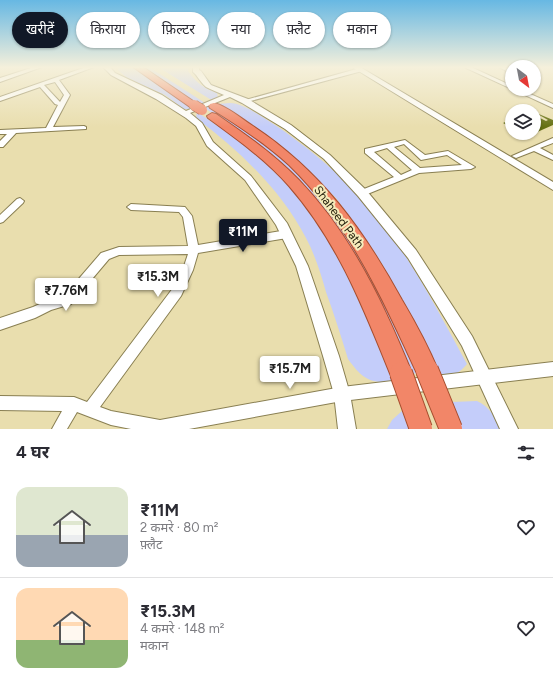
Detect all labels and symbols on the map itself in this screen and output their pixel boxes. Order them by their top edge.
north arrow [505,60,541,96]
street label: Shaheed Path [311,183,367,251]
pin: ₹11M [219,219,267,253]
pin: ₹15.3M [125,264,191,298]
pin: ₹7.76M [33,278,99,312]
pin: ₹15.7M [257,356,323,390]

